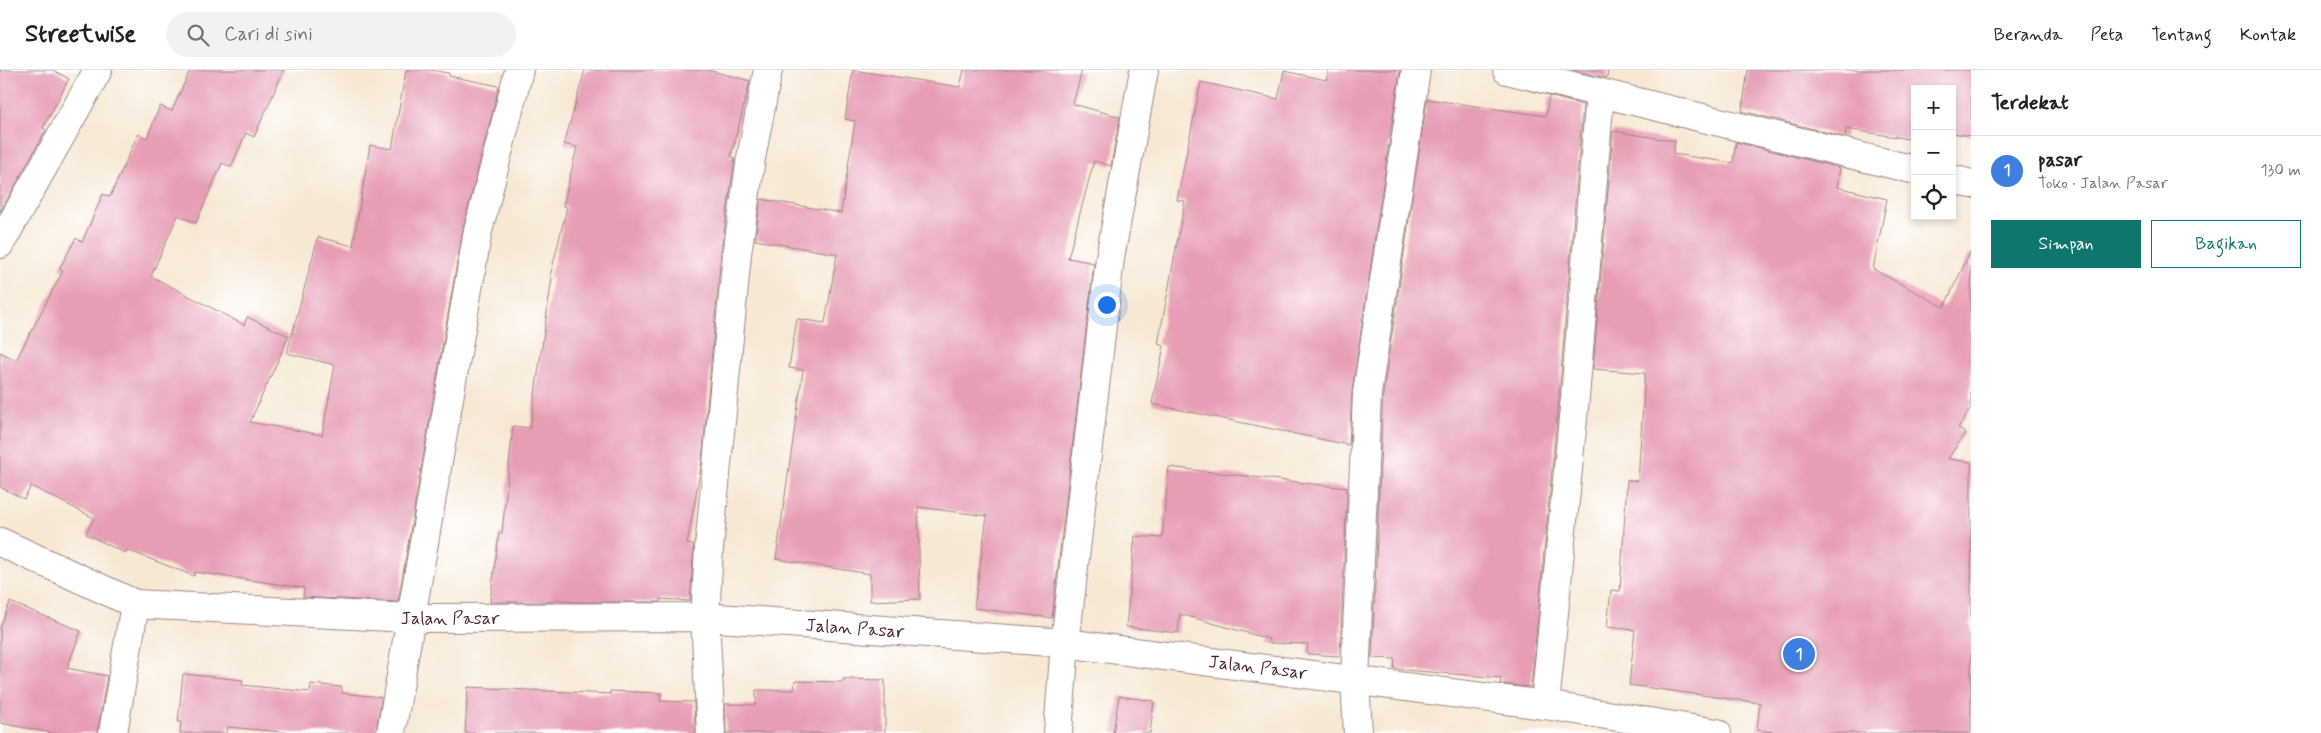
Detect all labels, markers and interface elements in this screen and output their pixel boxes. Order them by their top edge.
search box [166,12,516,57]
text: Streetwise [25,19,136,50]
icon: search [184,21,212,49]
text: Cari di sini [224,22,313,47]
text: Beranda [1993,23,2062,47]
text: Peta [2090,23,2123,47]
text: Tentang [2151,23,2212,47]
text: Kontak [2240,23,2296,47]
map controls [1911,85,1956,220]
button: + [1911,85,1956,130]
text: Terdekat [1991,89,2069,117]
button: − [1911,130,1956,175]
text: pasar [2038,148,2082,173]
text: 1 [2003,160,2011,181]
text: 130 m [2260,160,2301,181]
text: Toko · Jalan Pasar [2038,173,2168,194]
button: locate [1911,175,1956,220]
button: Simpan [1991,220,2141,268]
button: Bagikan [2151,220,2301,268]
your location [1094,292,1120,318]
street label: Jalan Pasar [400,607,500,631]
street label: Jalan Pasar [805,614,906,644]
pin: 1 [1783,635,1815,673]
street label: Jalan Pasar [1207,650,1309,686]

